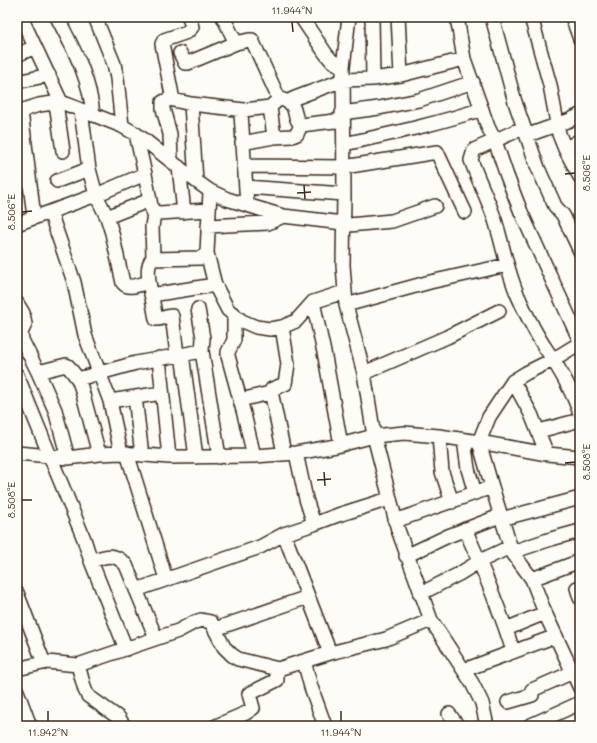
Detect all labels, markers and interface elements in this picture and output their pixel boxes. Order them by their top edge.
text: 11.944°N [272,3,312,17]
text: 8.506°E [579,154,593,191]
text: 8.506°E [4,193,18,230]
text: 8.508°E [579,443,593,480]
text: 8.508°E [4,481,18,518]
text: 11.942°N [28,725,68,739]
text: 11.944°N [321,725,361,739]

